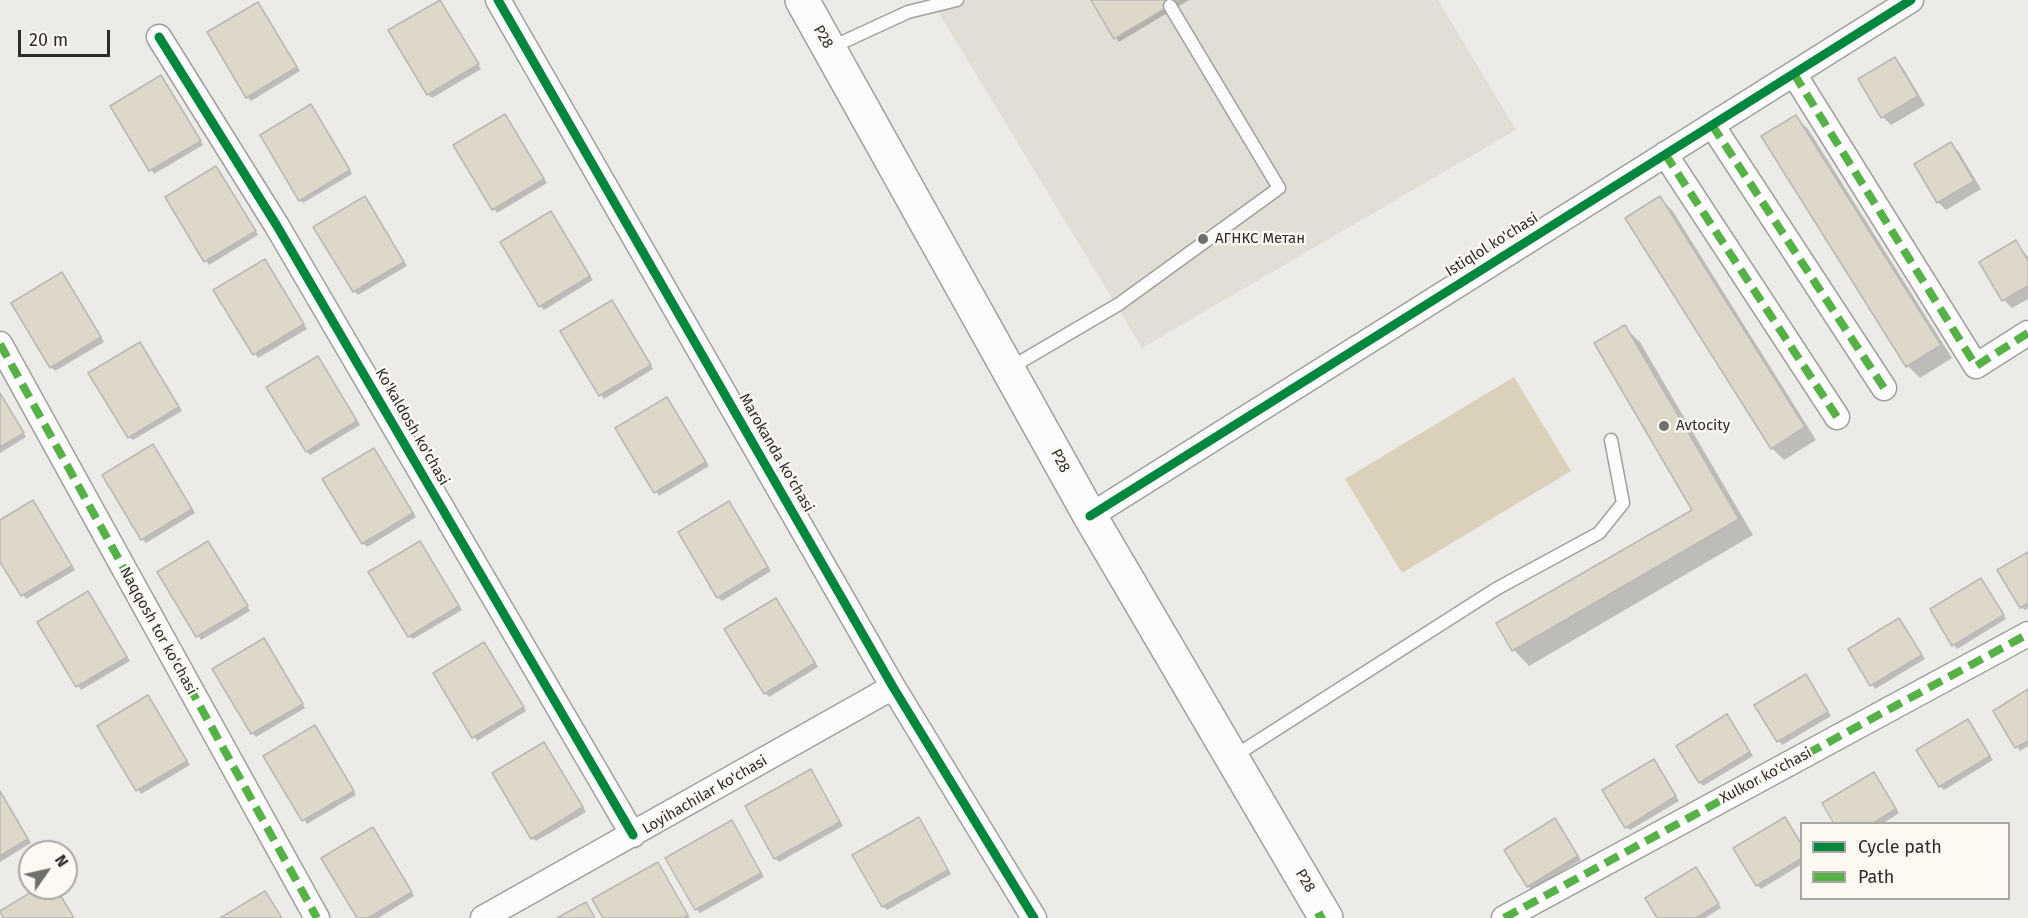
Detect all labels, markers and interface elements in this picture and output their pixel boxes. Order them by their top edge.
scale bar [21,18,112,56]
street label: Р28 [809,22,837,52]
text: 20 m [29,29,68,51]
street label: Istiqlol ko'chasi [1442,209,1542,281]
place label: АГНКС Метан [1215,230,1305,248]
marker: АГНКС Метан [1196,232,1210,246]
street label: Ko'kaldosh ko'chasi [371,365,453,489]
street label: Marokanda ko'chasi [735,391,817,515]
place label: Avtocity [1676,417,1730,435]
marker: Avtocity [1657,419,1671,433]
street label: Р28 [1046,446,1074,476]
street label: Naqqosh tor ko'chasi [115,564,201,698]
street label: Xulkor ko'chasi [1717,744,1815,808]
street label: Loyihachilar ko'chasi [639,752,771,838]
legend [1800,822,2010,900]
text: Cycle path [1858,836,1942,858]
north arrow [18,840,78,900]
text: N [51,851,73,870]
street label: Р28 [1291,866,1319,896]
text: Path [1858,866,1894,888]

